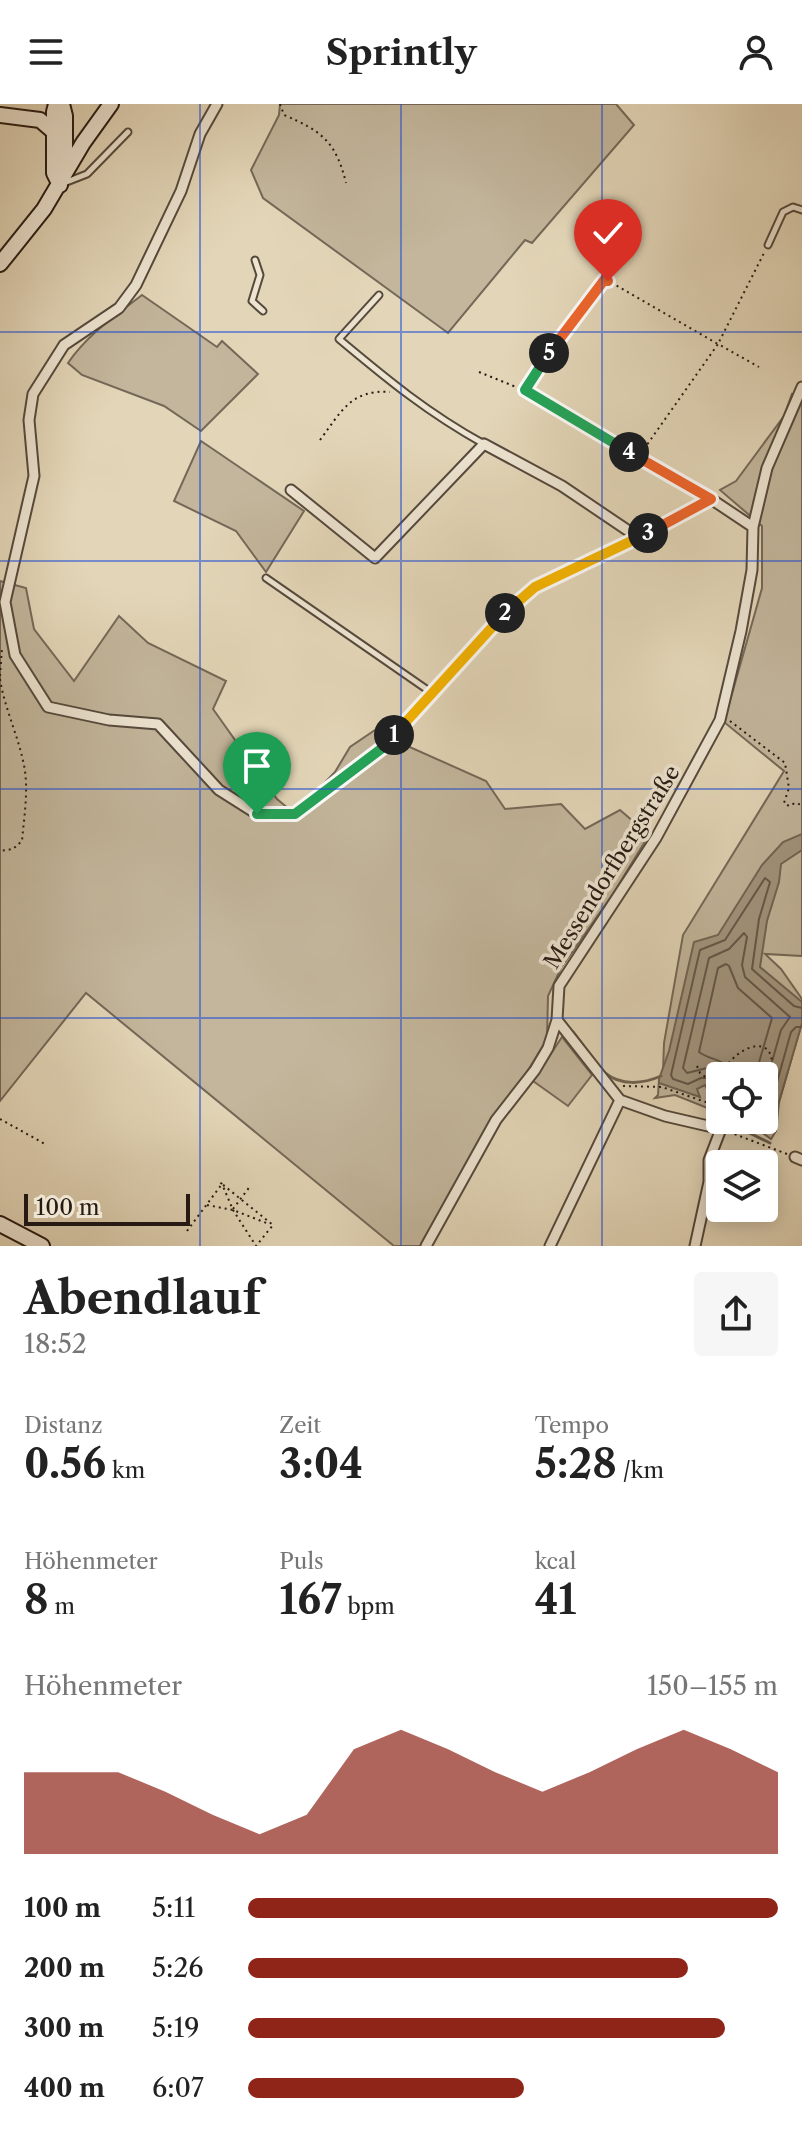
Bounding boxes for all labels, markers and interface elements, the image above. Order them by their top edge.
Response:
icon: menu [24,30,68,74]
text: Sprintly [325,30,477,74]
icon: person [734,30,778,74]
pin [574,199,642,281]
icon: check [586,211,630,255]
pin: 5 [529,333,569,373]
text: 5 [543,339,555,366]
pin: 4 [609,432,649,472]
text: 4 [622,438,636,465]
pin: 3 [628,513,668,553]
text: 3 [642,519,654,546]
pin: 2 [485,593,525,633]
text: 2 [499,599,512,626]
pin: 1 [374,715,414,755]
text: 1 [389,721,399,748]
pin [223,732,291,814]
icon: arrive [235,744,279,788]
street label: Messendorfbergstraße [538,760,686,974]
map controls [706,1062,778,1222]
button: locate [706,1062,778,1134]
button: layers [706,1150,778,1222]
scale bar [24,1190,190,1226]
text: 100 m [36,1194,99,1221]
text: Abendlauf [24,1271,261,1325]
button: share [694,1272,778,1356]
text: 18:52 [24,1328,87,1360]
text: Distanz [24,1412,102,1439]
text: Zeit [279,1412,321,1439]
text: Tempo [535,1412,609,1439]
text: 0.56 [24,1439,106,1488]
text: 3:04 [279,1439,363,1488]
text: 5:28 [535,1439,617,1488]
text: km [106,1457,145,1484]
text: /km [617,1457,664,1484]
text: Höhenmeter [24,1548,158,1575]
text: Puls [279,1548,324,1575]
text: kcal [535,1548,576,1575]
text: 8 [24,1575,49,1624]
text: 167 [279,1575,342,1624]
text: 41 [535,1575,576,1624]
text: m [49,1593,75,1620]
text: bpm [342,1593,395,1620]
text: Höhenmeter [24,1670,182,1702]
text: 150–155 m [647,1670,778,1702]
text: 100 m [24,1892,101,1924]
text: 5:11 [152,1892,195,1924]
text: 200 m [24,1952,105,1984]
text: 5:26 [152,1952,204,1984]
text: 300 m [24,2012,104,2044]
text: 5:19 [152,2012,200,2044]
text: 400 m [24,2072,105,2104]
text: 6:07 [152,2072,204,2104]

